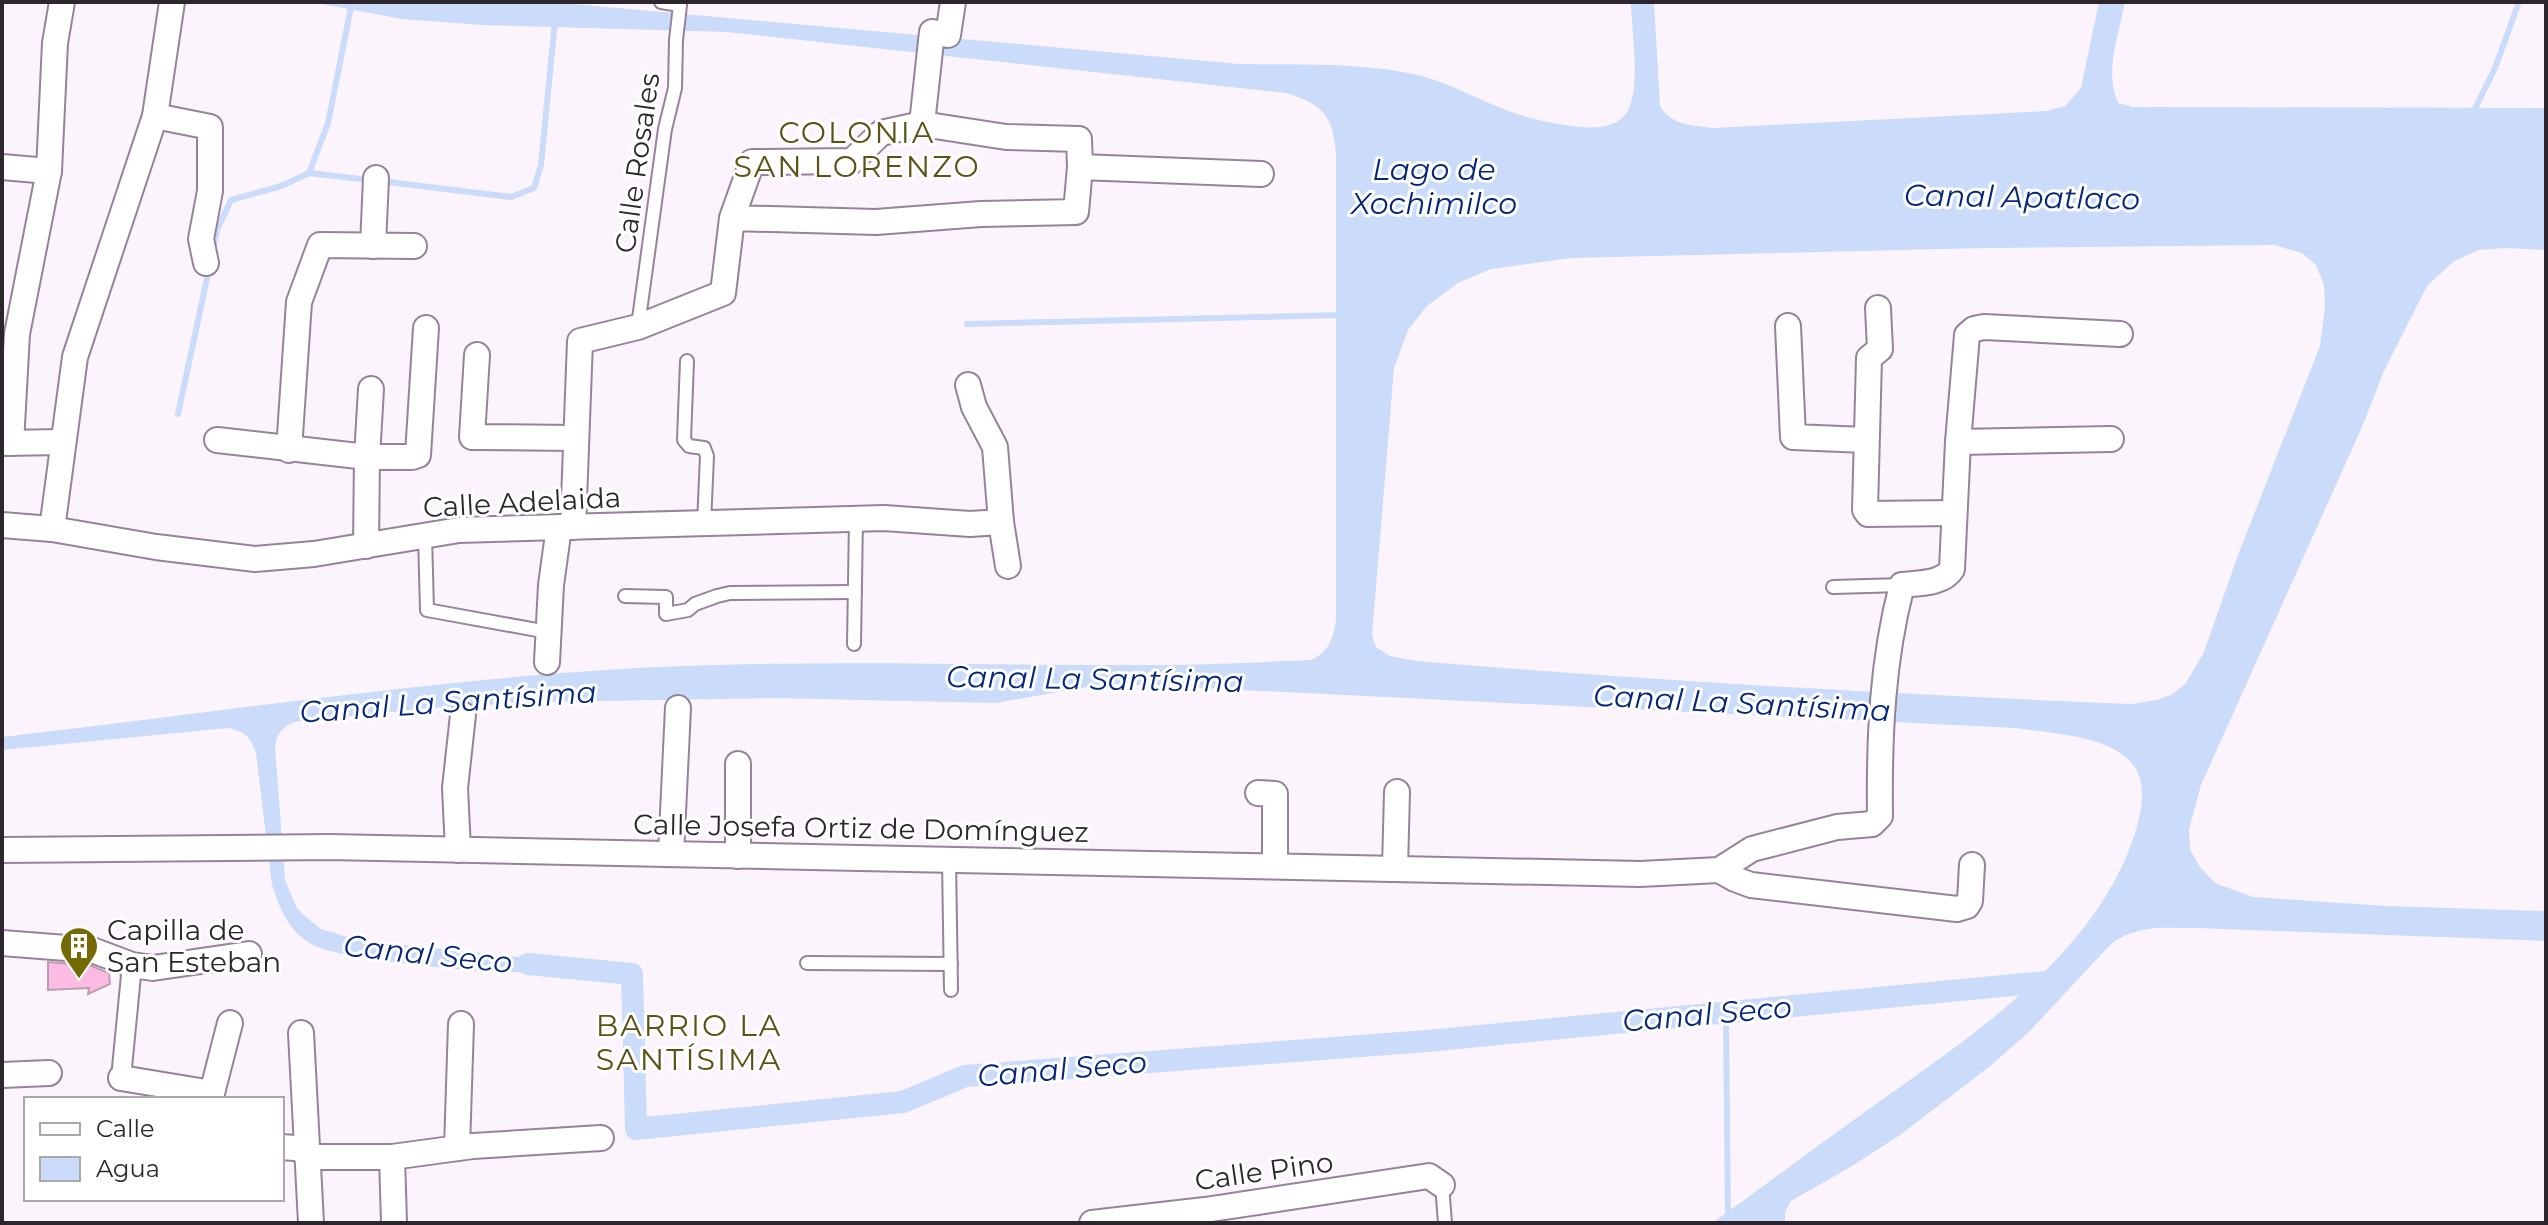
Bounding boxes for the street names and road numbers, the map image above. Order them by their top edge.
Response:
street label: Calle Rosales [608,71,666,255]
street label: Calle Adelaida [422,480,622,524]
street label: Calle Josefa Ortiz de Domínguez [633,807,1089,849]
street label: Calle Pino [1193,1144,1335,1198]

